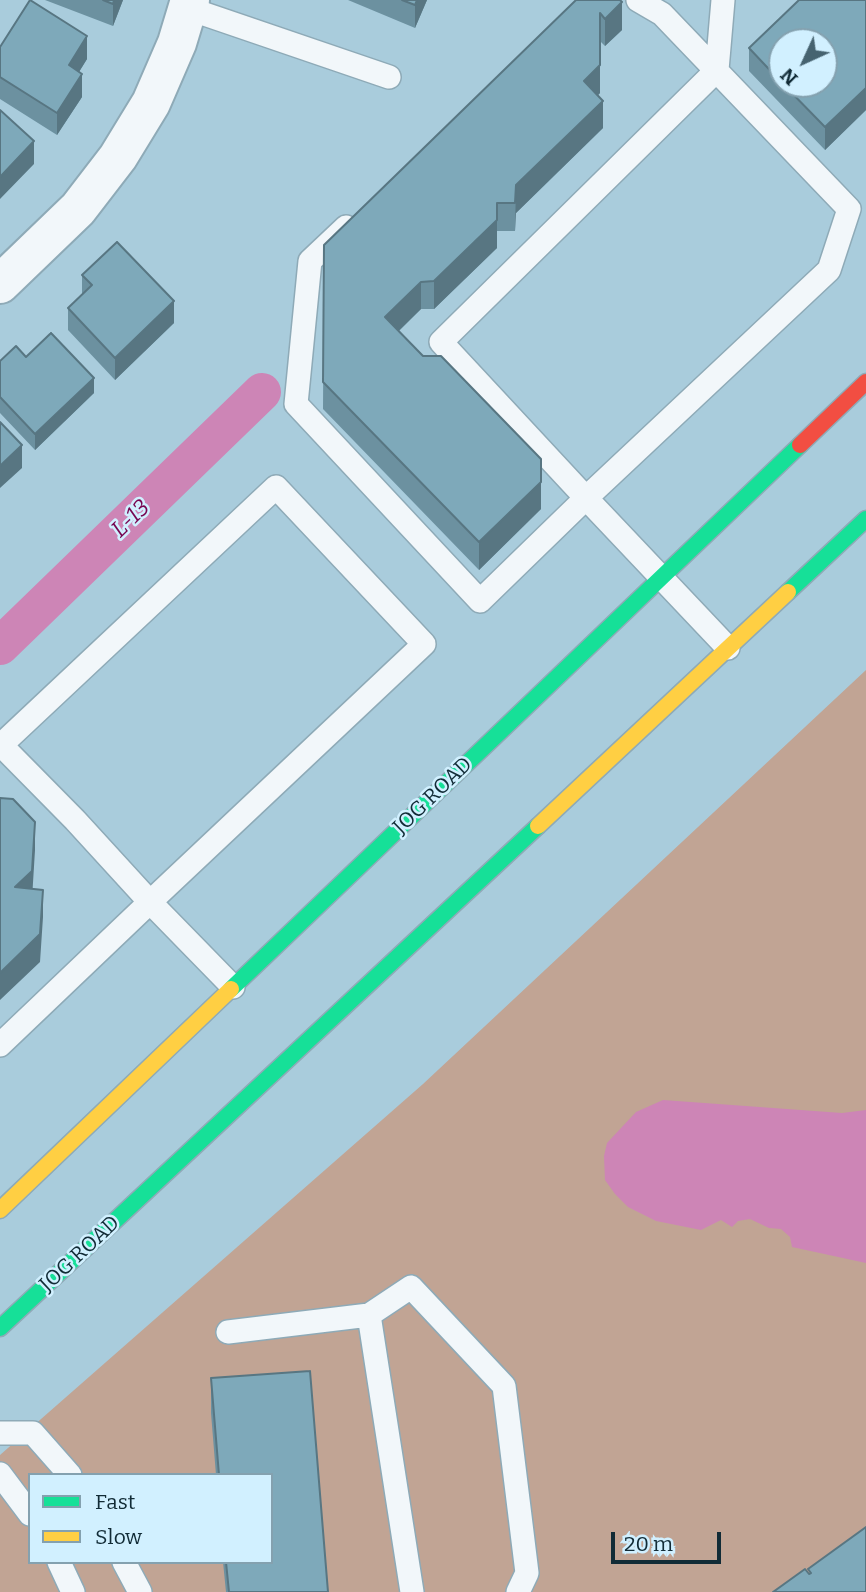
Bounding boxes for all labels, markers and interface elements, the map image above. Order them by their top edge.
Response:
north arrow [768,28,838,98]
text: N [776,63,803,90]
water label: L-13 [106,494,156,544]
street label: JOG ROAD [388,752,478,840]
street label: JOG ROAD [35,1211,125,1297]
legend [28,1473,273,1564]
text: Fast [95,1489,135,1515]
scale bar [614,1518,724,1562]
text: Slow [95,1524,142,1550]
text: 20 m [624,1531,673,1557]

